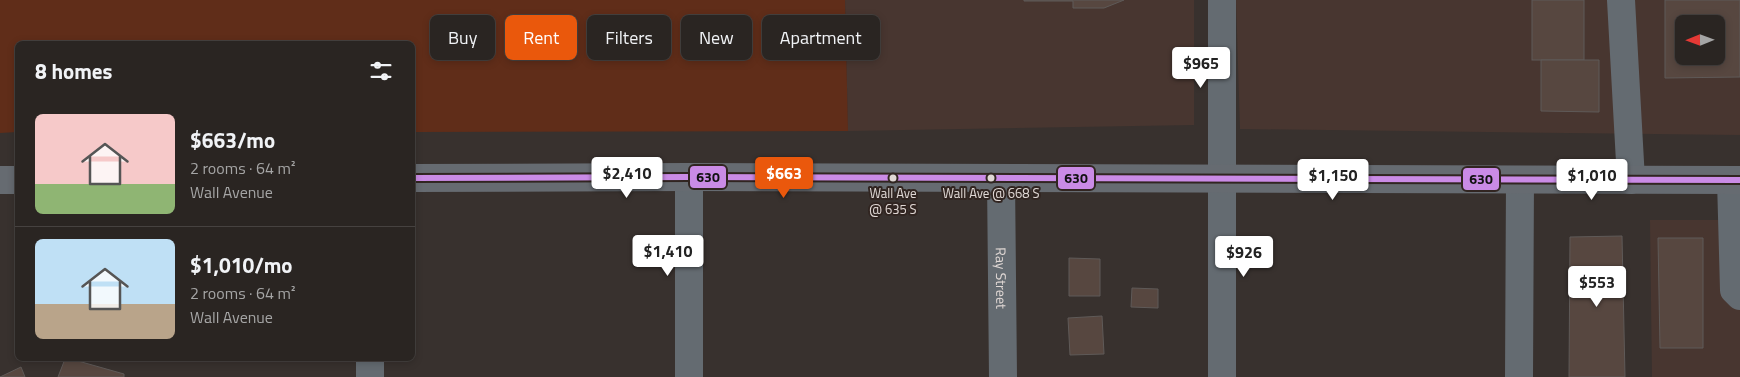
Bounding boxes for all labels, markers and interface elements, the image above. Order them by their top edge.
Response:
chip: Buy [430,15,495,60]
chip: Rent [505,15,577,60]
chip: Filters [587,15,671,60]
chip: New [681,15,752,60]
chip: Apartment [762,15,880,60]
north arrow [1675,15,1725,65]
map controls [1675,15,1725,65]
pin: $965 [1171,46,1231,89]
text: $965 [1183,51,1219,75]
text: 8 homes [35,55,112,87]
icon: filters [367,57,395,85]
text: $663/mo [190,124,275,156]
icon: home [75,134,135,194]
text: 2 rooms · 64 m² [190,156,295,180]
pin: $2,410 [586,156,668,199]
pin: $663 [754,156,814,199]
pin: $1,150 [1292,158,1374,201]
pin: $1,010 [1551,158,1633,201]
text: $2,410 [602,161,652,185]
text: $663 [766,161,802,185]
text: $1,150 [1308,163,1358,187]
text: $1,010 [1567,163,1617,187]
line badge: 630 [689,165,727,189]
text: 630 [696,166,720,187]
line badge: 630 [1057,166,1095,190]
text: 630 [1064,167,1088,188]
line badge: 630 [1462,167,1500,191]
text: 630 [1469,168,1493,189]
marker: Wall Ave @ 635 S [888,173,898,183]
marker: Wall Ave @ 668 S [986,173,996,183]
text: Wall Avenue [190,180,273,204]
place label: Wall Ave @ 635 S [869,183,917,219]
place label: Wall Ave @ 668 S [942,183,1040,203]
pin: $1,410 [627,234,709,277]
pin: $926 [1214,236,1274,278]
text: $1,410 [643,239,693,263]
text: $926 [1226,240,1262,264]
street label: Ray Street [991,247,1013,309]
text: $1,010/mo [190,249,292,281]
icon: home [75,259,135,319]
pin: $553 [1567,266,1627,308]
text: $553 [1579,270,1615,294]
text: 2 rooms · 64 m² [190,281,295,305]
text: Wall Avenue [190,305,273,329]

